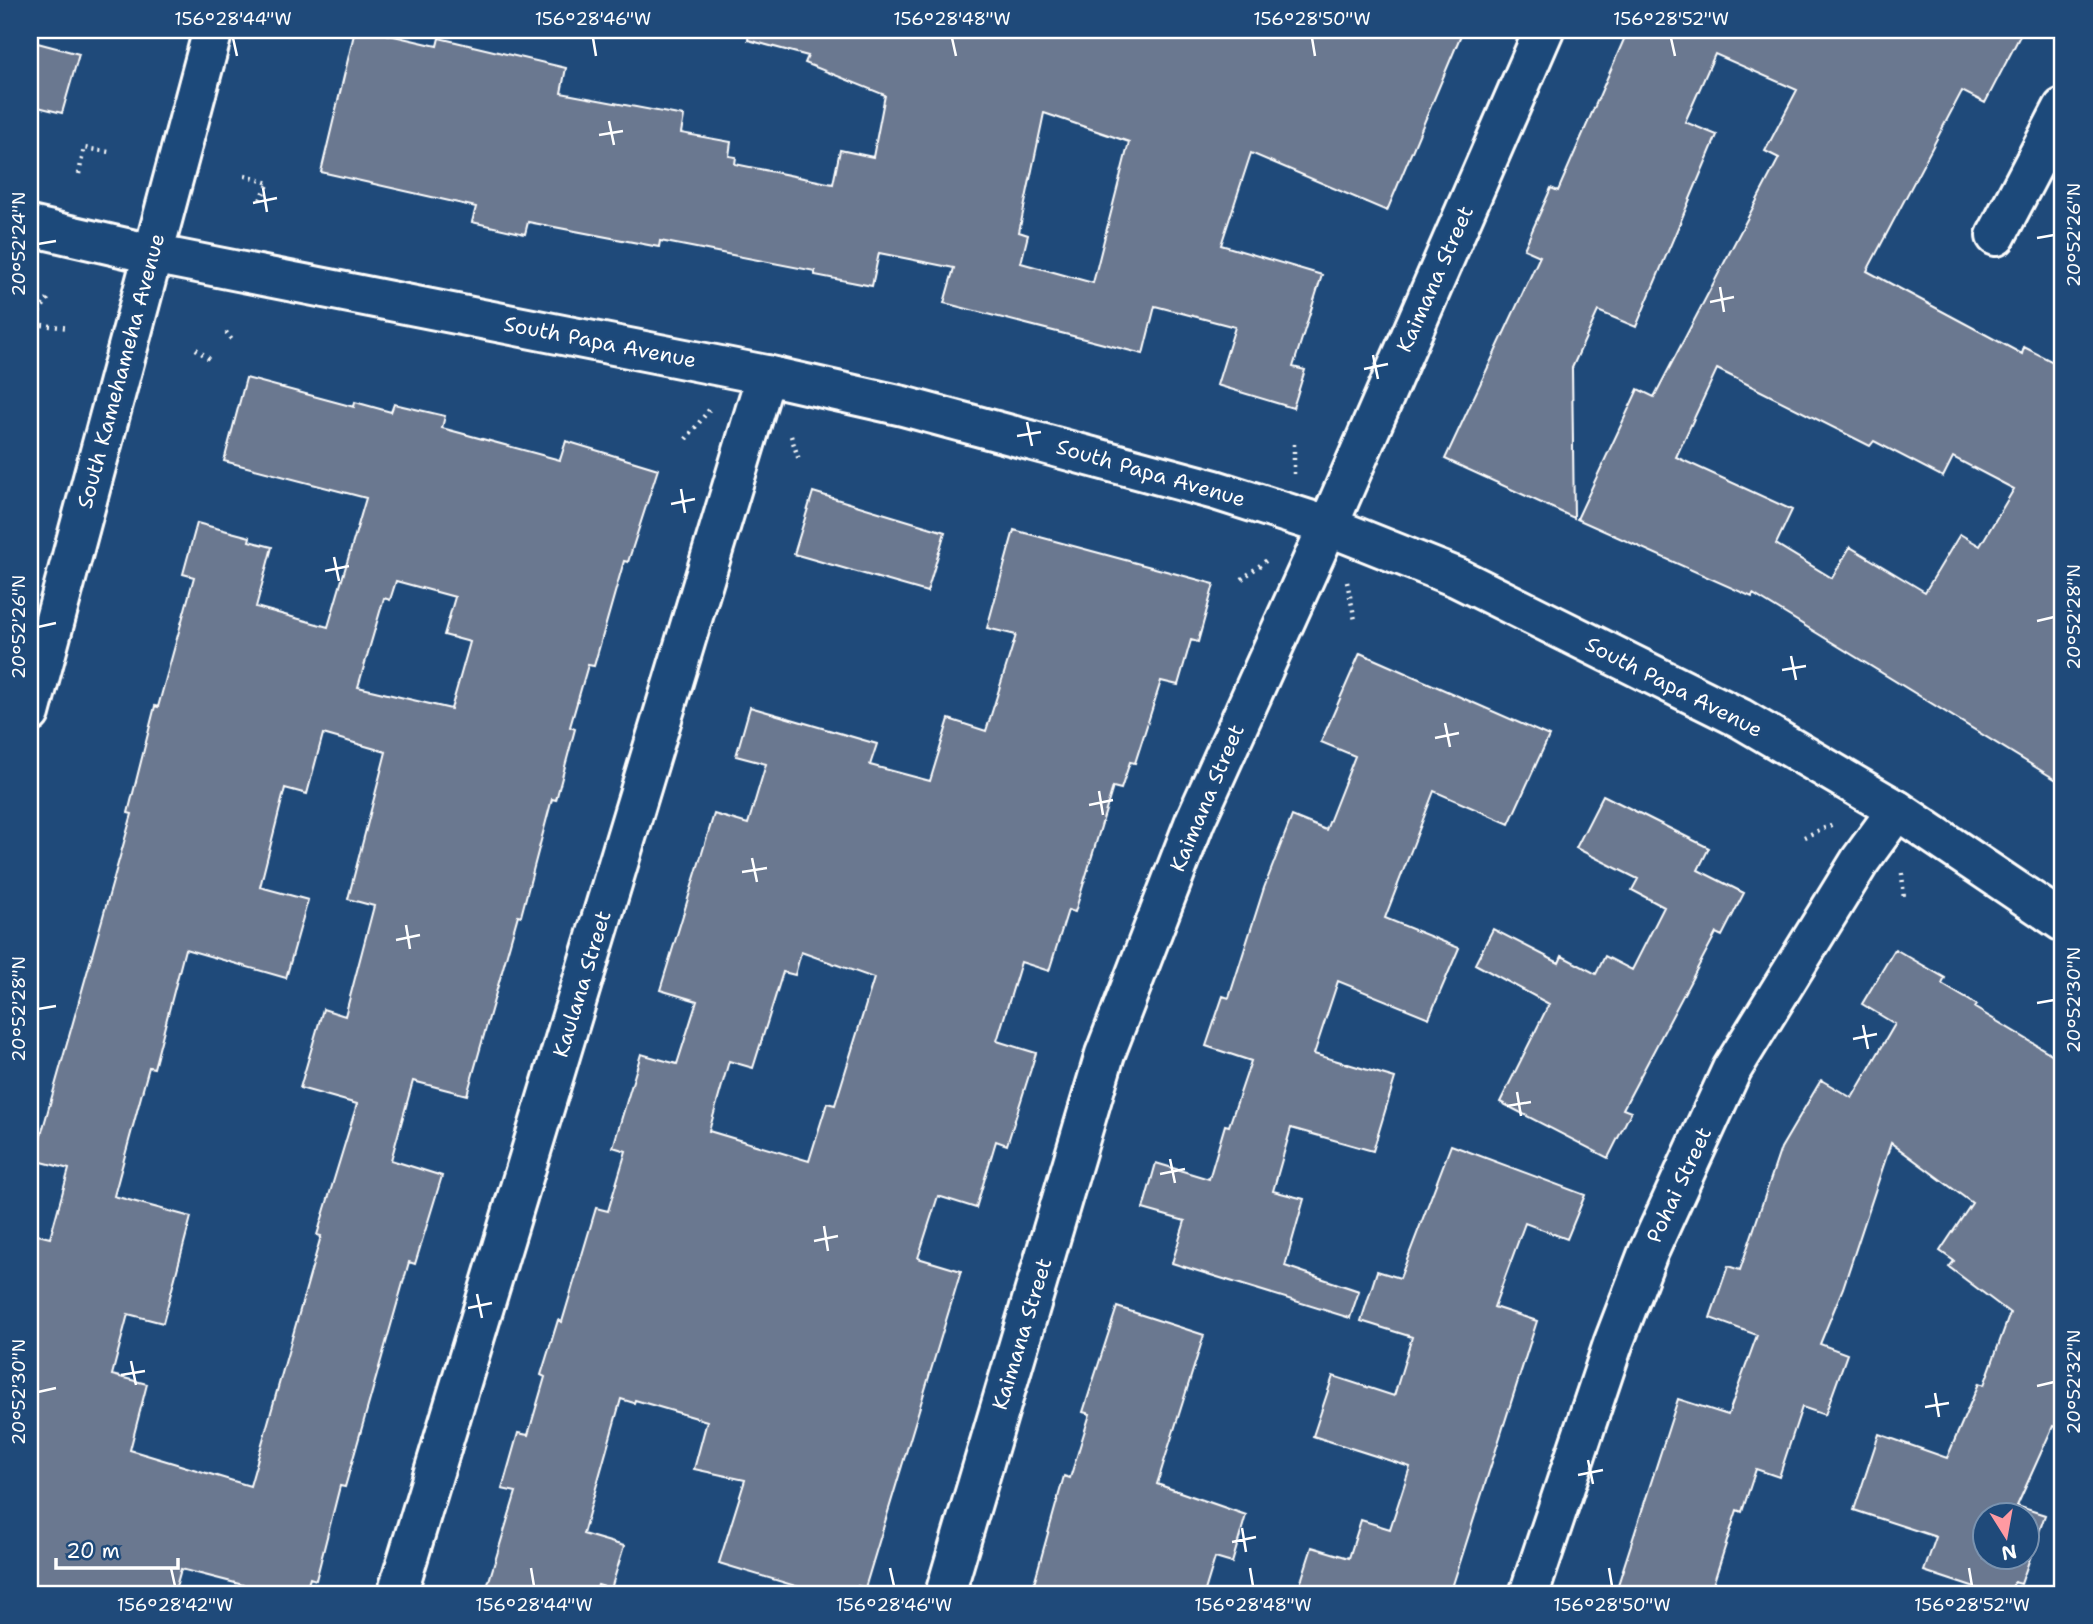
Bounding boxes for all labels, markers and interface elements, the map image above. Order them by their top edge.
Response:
text: 156°28'44"W [174,7,292,31]
text: 156°28'46"W [535,7,651,31]
text: 156°28'48"W [893,7,1011,31]
text: 156°28'50"W [1253,7,1371,31]
text: 156°28'52"W [1613,7,1729,31]
text: 20°52'26"N [2062,183,2086,287]
text: 20°52'24"N [7,191,31,297]
street label: Kaimana Street [1390,201,1480,357]
street label: South Kamehameha Avenue [71,230,171,512]
street label: South Papa Avenue [501,310,699,374]
street label: South Papa Avenue [1053,433,1249,513]
text: 20°52'28"N [2062,564,2086,670]
text: 20°52'26"N [7,575,31,679]
street label: South Papa Avenue [1581,630,1767,744]
street label: Kaimana Street [1163,720,1251,876]
street label: Kaulana Street [546,907,618,1061]
text: 20°52'30"N [2062,947,2086,1053]
text: 20°52'28"N [7,956,31,1062]
street label: Pohai Street [1640,1123,1718,1247]
street label: Kaimana Street [986,1255,1058,1413]
text: 20°52'32"N [2062,1329,2086,1435]
text: 20°52'30"N [7,1339,31,1445]
north arrow [1970,1502,2040,1572]
scale bar [56,1526,178,1570]
text: 20 m [66,1537,120,1565]
text: N [1999,1538,2019,1566]
text: 156°28'42"W [117,1593,233,1617]
text: 156°28'44"W [475,1593,593,1617]
text: 156°28'46"W [836,1593,952,1617]
text: 156°28'48"W [1194,1593,1312,1617]
text: 156°28'50"W [1553,1593,1671,1617]
text: 156°28'52"W [1914,1593,2030,1617]

